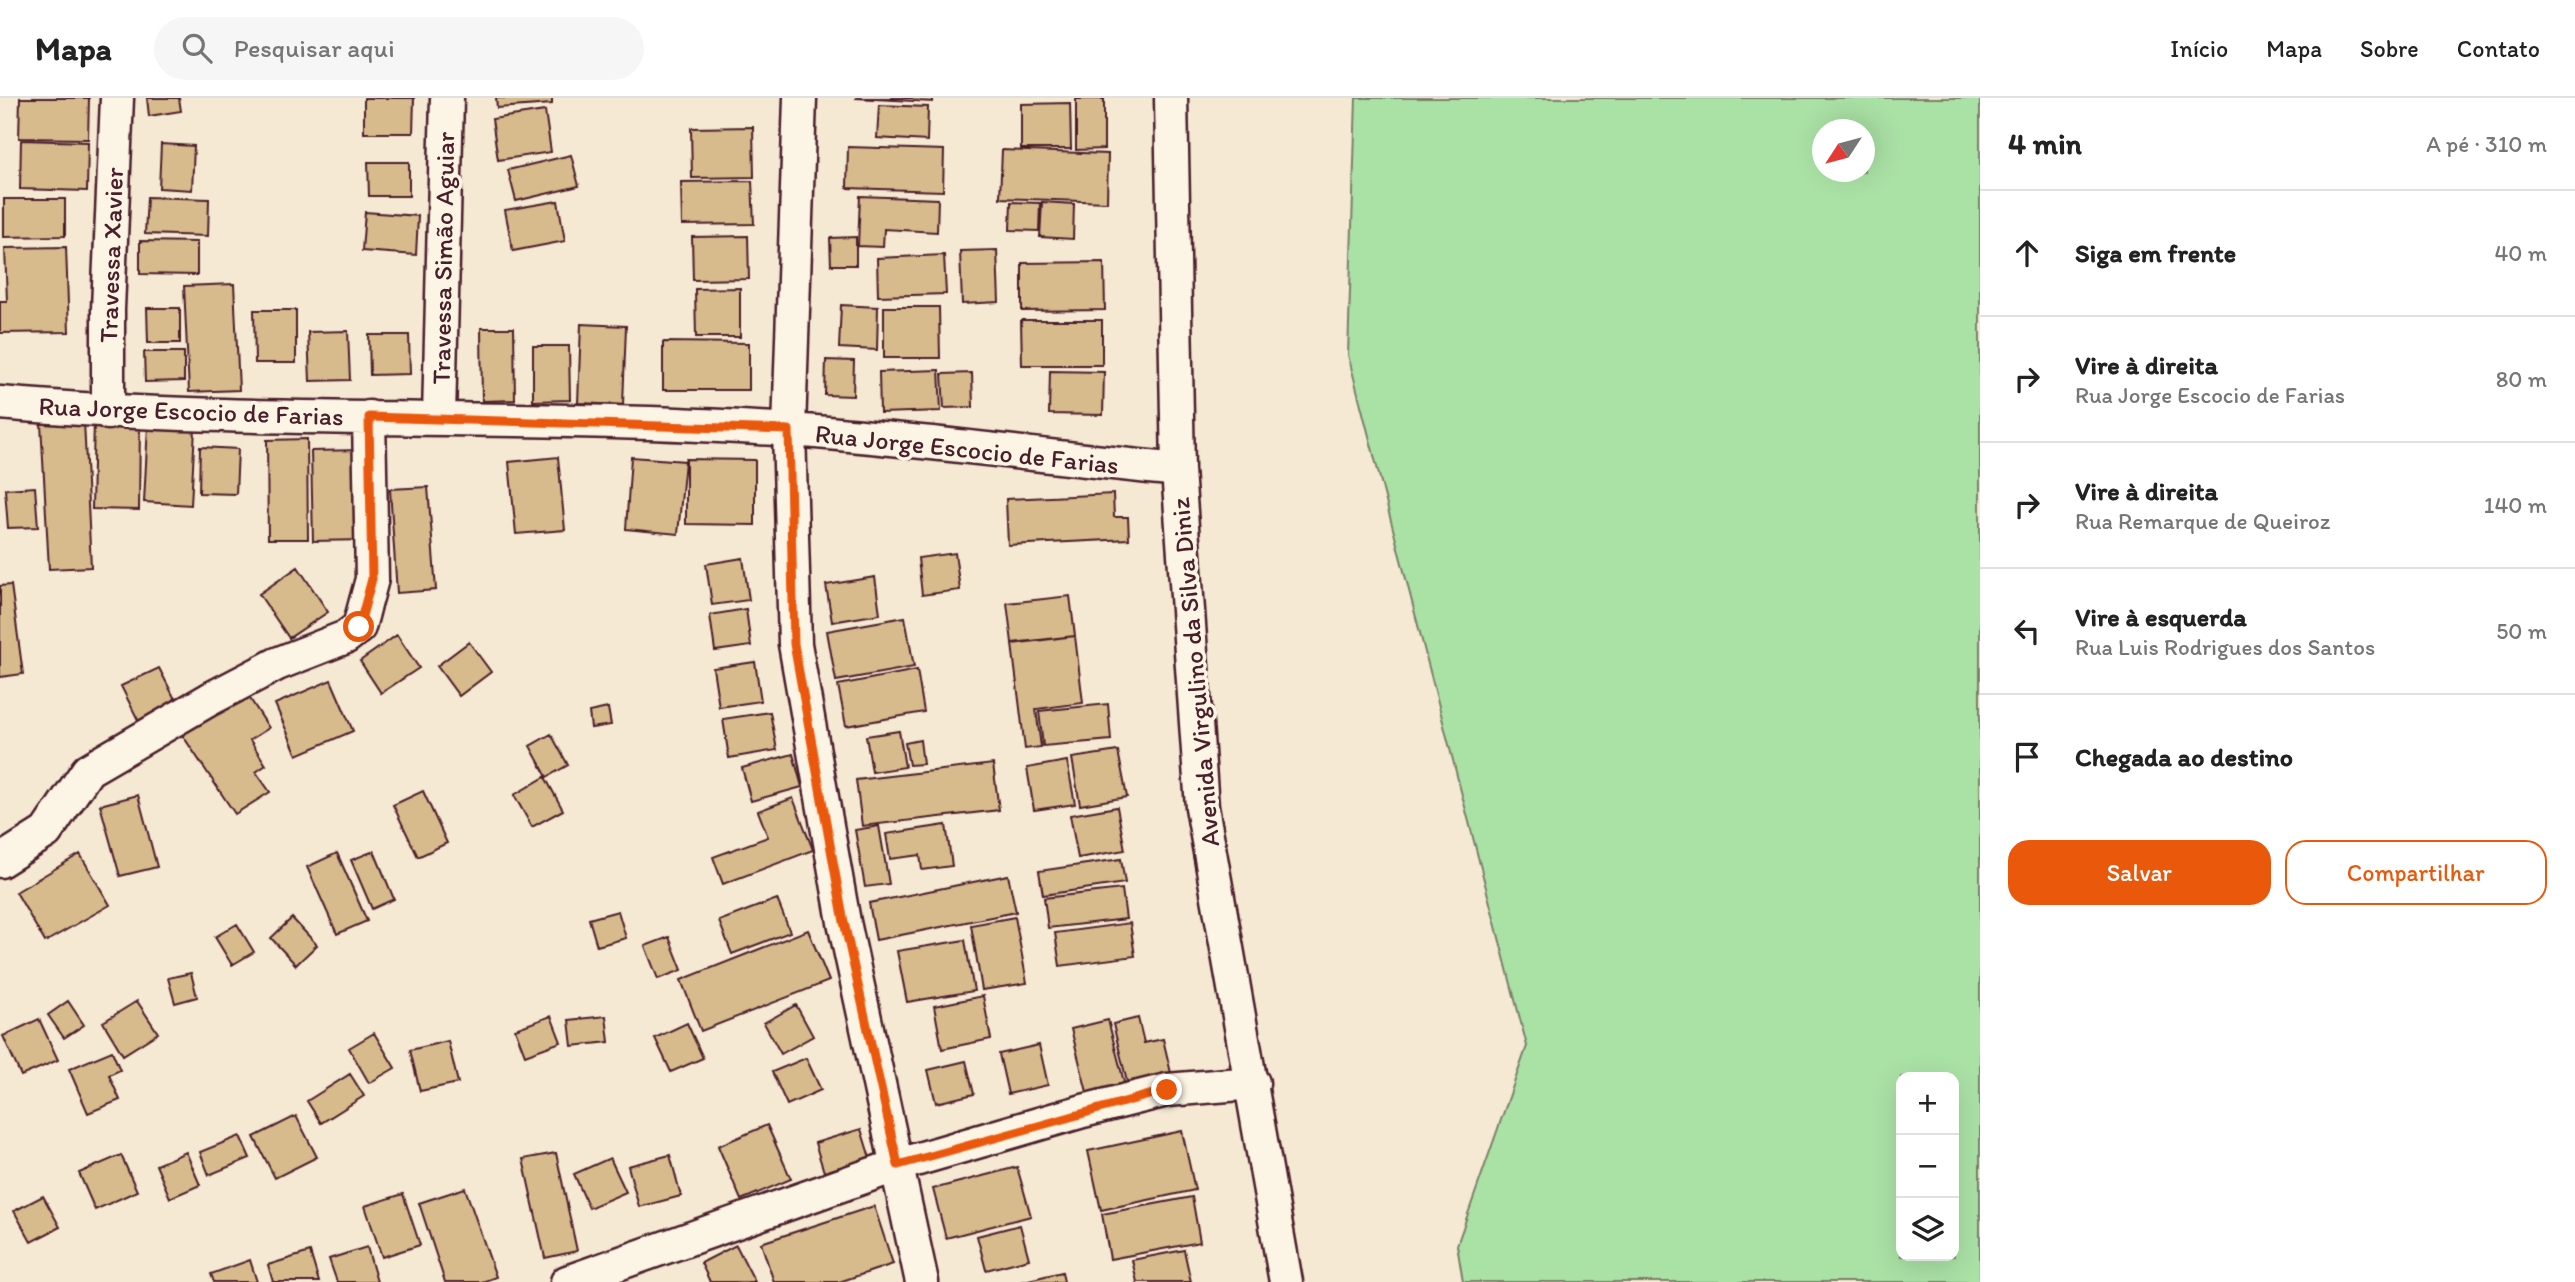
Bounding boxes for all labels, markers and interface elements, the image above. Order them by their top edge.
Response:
search box [154,17,644,80]
text: Mapa [35,29,112,68]
icon: search [178,29,216,67]
text: Pesquisar aqui [234,32,395,64]
text: Início [2170,34,2228,63]
text: Mapa [2266,34,2322,63]
text: Sobre [2360,34,2419,63]
text: Contato [2457,34,2540,63]
north arrow [1812,119,1875,182]
text: 4 min [2008,125,2082,162]
text: A pé · 310 m [2426,130,2547,158]
street label: Travessa Simão Aguiar [425,131,461,385]
street label: Travessa Xavier [92,166,130,343]
icon: ahead [2008,234,2046,272]
text: Siga em frente [2075,237,2236,269]
text: 40 m [2494,239,2547,267]
text: Vire à direita [2075,349,2218,381]
icon: right [2008,360,2046,398]
text: 80 m [2496,365,2547,393]
text: Rua Jorge Escocio de Farias [2075,381,2345,409]
street label: Rua Jorge Escocio de Farias [38,390,344,432]
street label: Rua Jorge Escocio de Farias [814,417,1120,481]
text: Vire à direita [2075,475,2218,507]
icon: right [2008,486,2046,524]
text: 140 m [2484,491,2547,519]
street label: Avenida Virgulino da Silva Diniz [1164,496,1226,848]
text: Rua Remarque de Queiroz [2075,507,2330,535]
text: Vire à esquerda [2075,601,2247,633]
route start [343,611,374,642]
icon: left [2008,612,2046,650]
text: 50 m [2496,617,2547,645]
text: Rua Luis Rodrigues dos Santos [2075,633,2375,661]
icon: arrive [2008,738,2046,776]
text: Chegada ao destino [2075,741,2293,773]
button: Salvar [2008,840,2271,905]
button: Compartilhar [2285,840,2547,905]
map controls [1896,1072,1959,1261]
button: + [1896,1072,1959,1135]
route end [1151,1074,1182,1105]
button: − [1896,1135,1959,1198]
button: layers [1896,1198,1959,1261]

